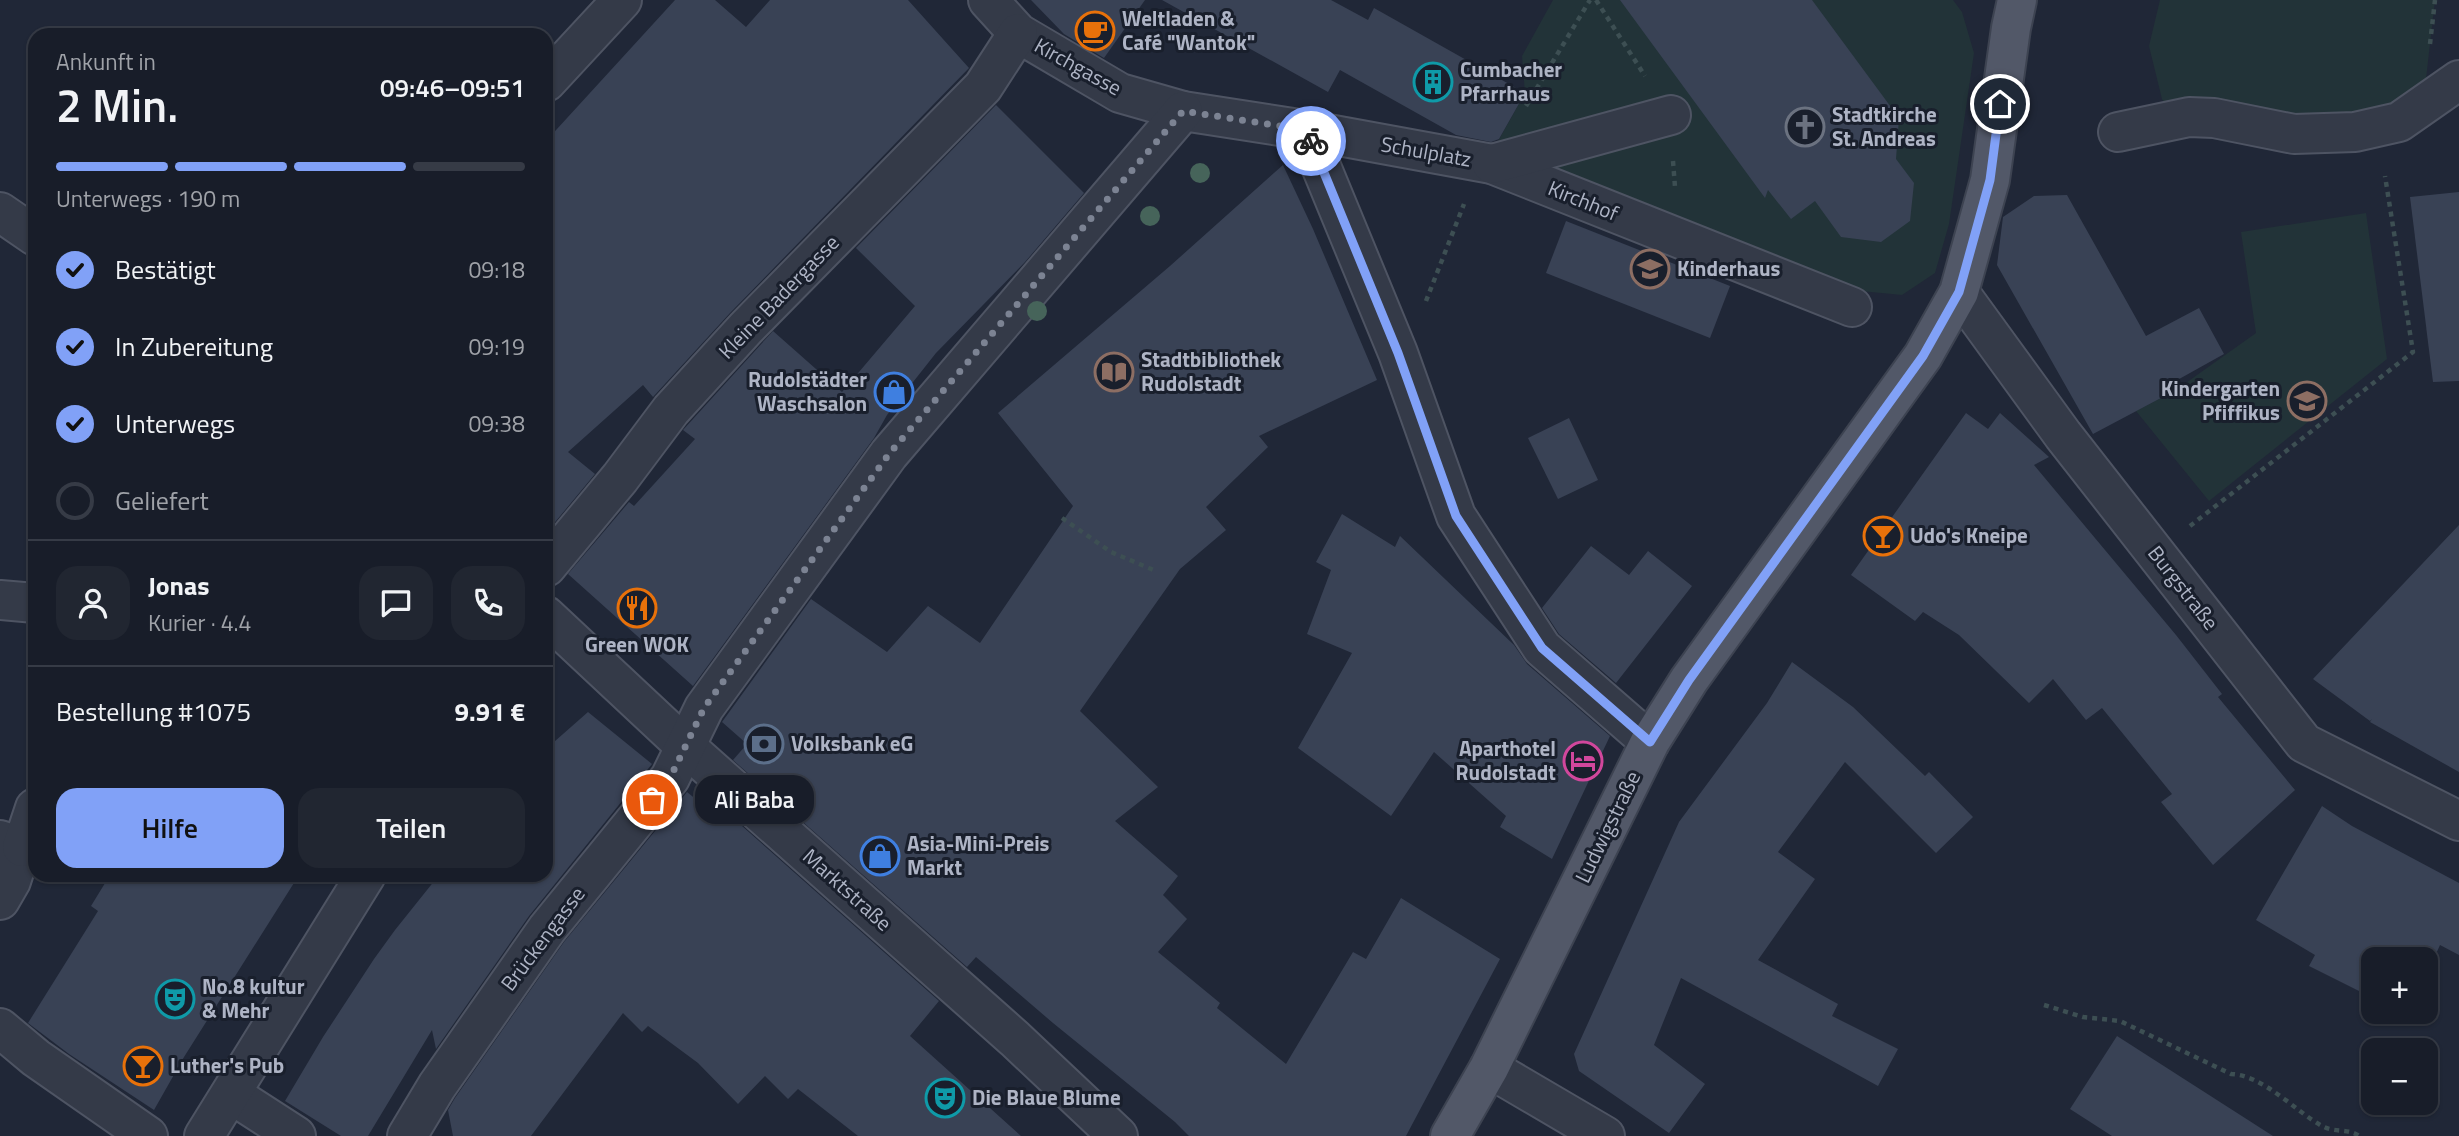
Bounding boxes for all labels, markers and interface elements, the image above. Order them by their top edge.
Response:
place label: Weltladen & Café "Wantok" [1122,2,1255,58]
cafe icon: Weltladen & Café "Wantok" [1074,10,1116,52]
street label: Kirchgasse [1029,29,1128,103]
text: Ankunft in [56,44,156,79]
place label: Cumbacher Pfarrhaus [1460,53,1562,109]
building icon: Cumbacher Pfarrhaus [1412,61,1454,103]
text: 09:46–09:51 [380,68,525,107]
text: 2 Min. [56,70,178,140]
pin [1970,74,2030,134]
icon: home [1981,85,2019,123]
place label: Stadtkirche St. Andreas [1832,98,1937,154]
courier [1276,106,1346,176]
church icon: Stadtkirche St. Andreas [1784,106,1826,148]
icon: bike [1292,122,1330,160]
street label: Schulplatz [1378,127,1474,175]
street label: Kirchhof [1543,171,1623,229]
text: Unterwegs · 190 m [56,181,240,216]
street label: Kleine Badergasse [710,227,846,366]
school or university icon: Kinderhaus [1629,248,1671,290]
text: Bestätigt [115,250,216,289]
icon: check [56,251,94,289]
text: 09:18 [468,252,525,287]
place label: Kinderhaus [1677,252,1780,284]
text: In Zubereitung [115,327,273,366]
icon: check [56,328,94,366]
text: 09:19 [468,329,525,364]
place label: Stadtbibliothek Rudolstadt [1141,343,1281,399]
library icon: Stadtbibliothek Rudolstadt [1093,351,1135,393]
place label: Rudolstädter Waschsalon [748,363,867,419]
shop icon: Rudolstädter Waschsalon [873,371,915,413]
place label: Kindergarten Pfiffikus [2161,372,2280,428]
school or university icon: Kindergarten Pfiffikus [2286,380,2328,422]
text: Unterwegs [115,404,235,443]
icon: check [56,405,94,443]
text: 09:38 [468,406,525,441]
text: Geliefert [115,481,209,520]
bar icon: Udo's Kneipe [1862,515,1904,557]
place label: Udo's Kneipe [1910,519,2028,551]
street label: Burgstraße [2141,538,2227,636]
button: person [56,566,130,640]
text: Jonas [148,566,210,605]
button: chat [359,566,433,640]
button: phone [451,566,525,640]
restaurant icon: Green WOK [616,587,658,629]
text: Kurier · 4.4 [148,605,251,640]
place label: Green WOK [585,628,690,660]
text: Bestellung #1075 [56,692,251,731]
text: 9.91 € [454,692,525,731]
bank icon: Volksbank eG [743,723,785,765]
place label: Volksbank eG [791,727,913,759]
place label: Aparthotel Rudolstadt [1456,732,1556,788]
hotel icon: Aparthotel Rudolstadt [1562,740,1604,782]
street label: Ludwigstraße [1566,765,1648,888]
pin [622,770,682,830]
callout: Ali Baba [694,776,813,824]
icon: bag [633,781,671,819]
text: Ali Baba [715,782,794,817]
button: Hilfe [56,788,284,868]
button: Teilen [298,788,525,868]
place label: Asia-Mini-Preis Markt [907,827,1050,883]
shop icon: Asia-Mini-Preis Markt [859,835,901,877]
street label: Marktstraße [796,840,899,938]
street label: Brückengasse [492,879,592,997]
map controls [2361,947,2438,1115]
button: + [2361,947,2438,1024]
place label: No.8 kultur & Mehr [202,970,305,1026]
theatre icon: No.8 kultur & Mehr [154,978,196,1020]
button: − [2361,1038,2438,1115]
bar icon: Luther's Pub [122,1045,164,1087]
place label: Luther's Pub [170,1049,284,1081]
theatre icon: Die Blaue Blume [924,1077,966,1119]
place label: Die Blaue Blume [972,1081,1121,1113]

